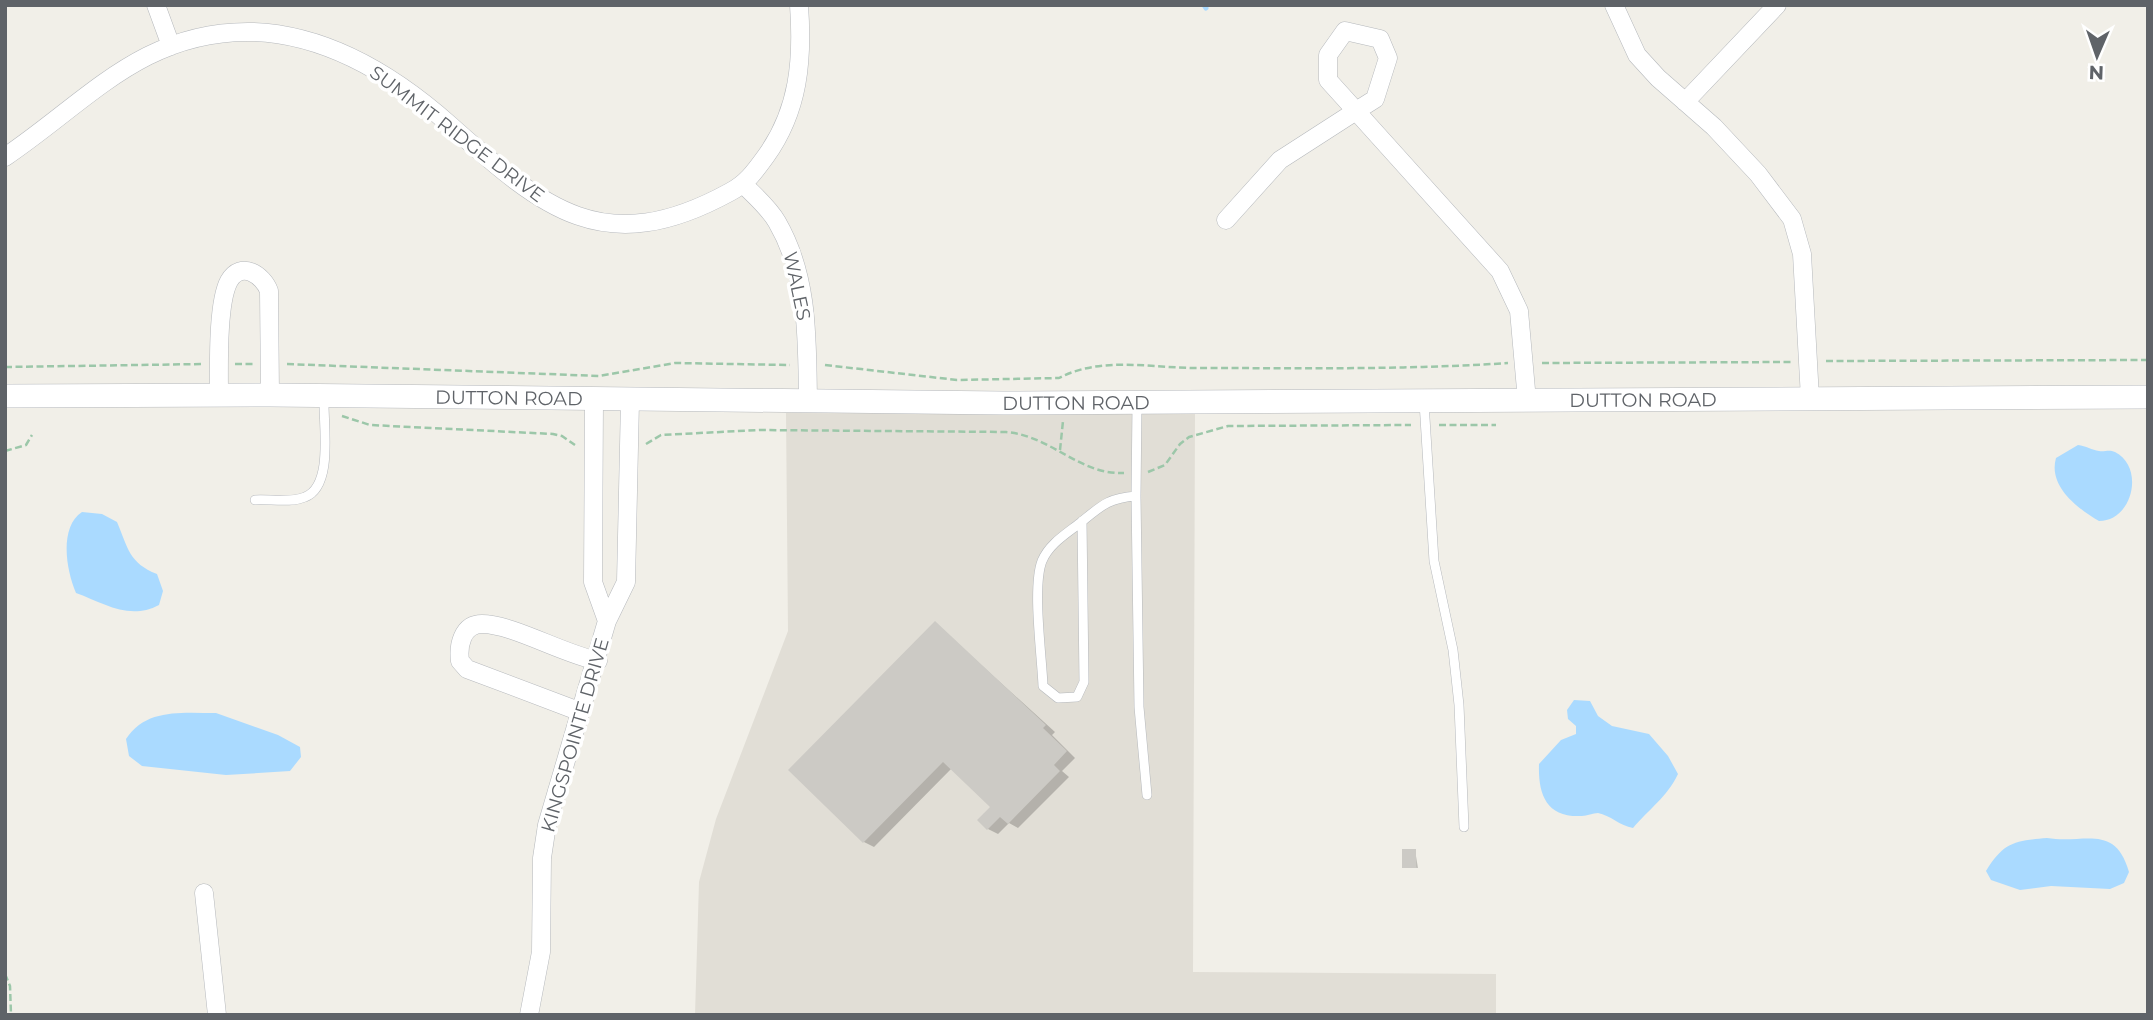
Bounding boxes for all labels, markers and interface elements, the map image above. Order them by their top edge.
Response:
north arrow [2062,21,2132,91]
street label: SUMMIT RIDGE DRIVE [365,61,549,207]
text: N [2088,61,2105,84]
street label: WALES [779,250,815,322]
street label: DUTTON ROAD [435,385,583,410]
street label: DUTTON ROAD [1569,388,1717,412]
street label: DUTTON ROAD [1002,391,1150,415]
street label: KINGSPOINTE DRIVE [536,635,614,835]

